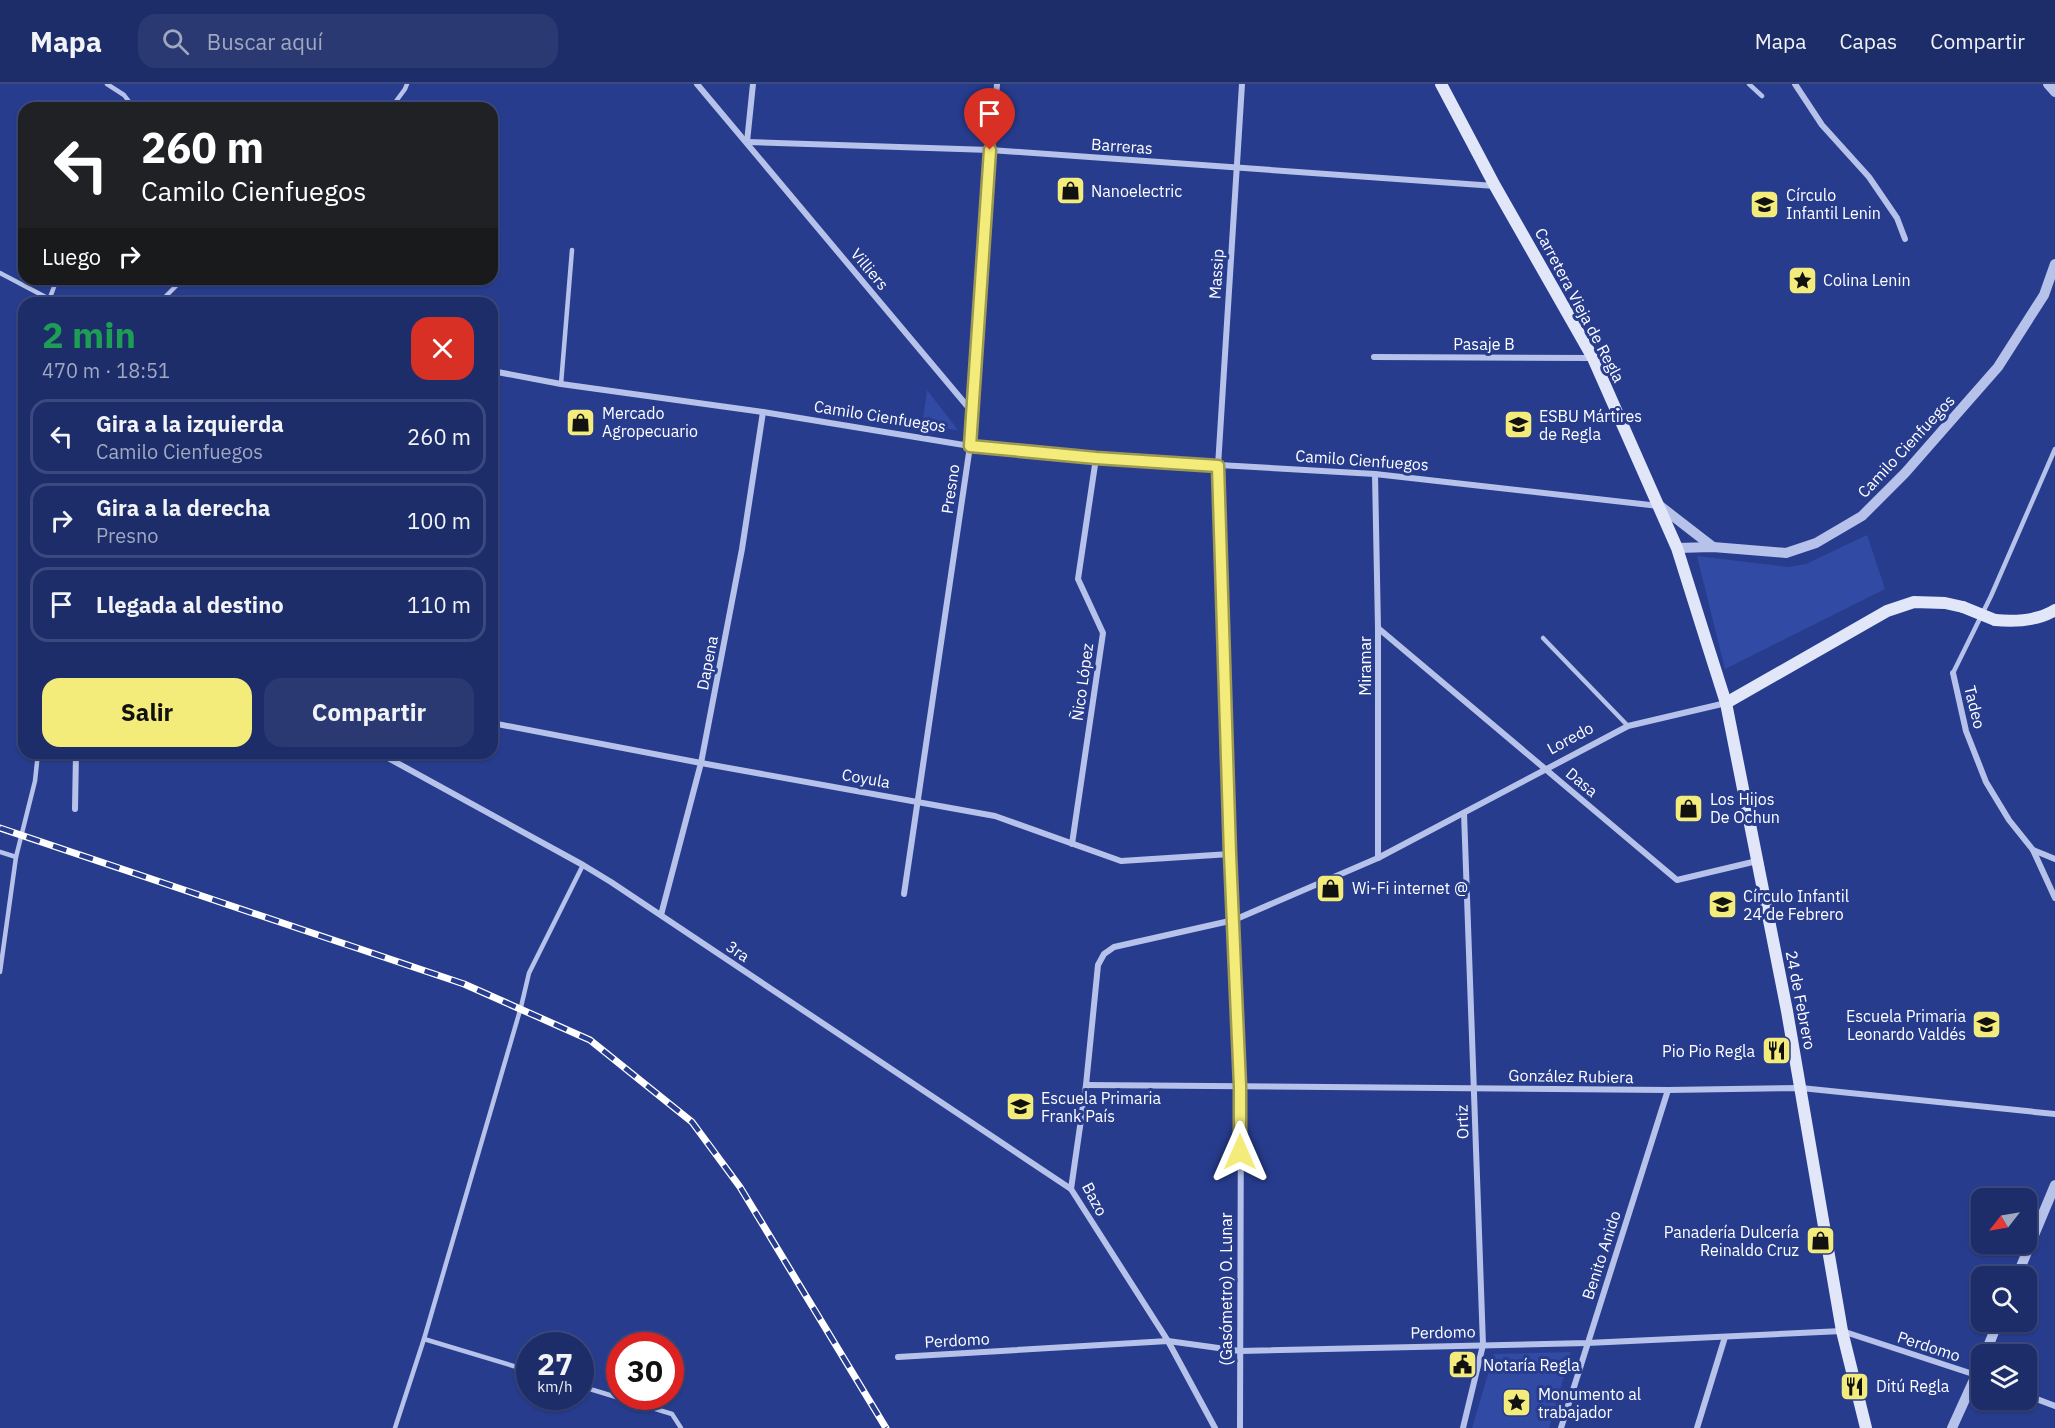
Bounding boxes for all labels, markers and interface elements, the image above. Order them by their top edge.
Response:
search box [138,14,558,68]
text: Mapa [30,23,102,60]
icon: search [159,25,192,58]
text: Buscar aquí [207,27,323,56]
text: Mapa [1755,27,1806,55]
text: Capas [1839,27,1897,55]
text: Compartir [1930,27,2025,55]
pin [964,88,1015,150]
icon: arrive [973,97,1006,130]
text: 260 m [141,120,264,175]
icon: left [42,126,120,204]
street label: Barreras [1091,134,1153,158]
text: Camilo Cienfuegos [141,173,366,208]
shop icon: Nanoelectric [1054,175,1086,207]
place label: Nanoelectric [1091,181,1182,201]
place label: Círculo Infantil Lenin [1786,185,1881,223]
school or university icon: Círculo Infantil Lenin [1749,188,1781,220]
street label: Carretera Vieja de Regla [1531,224,1629,386]
icon: right [113,240,146,273]
text: Luego [42,242,101,271]
street label: Villiers [847,244,893,294]
street label: Massip [1204,248,1228,300]
place icon: Colina Lenin [1786,264,1818,296]
place label: Colina Lenin [1823,270,1910,290]
text: 2 min [42,311,136,358]
button: close [411,317,474,380]
street label: Pasaje B [1453,334,1515,354]
text: 470 m · 18:51 [42,357,170,384]
street label: Camilo Cienfuegos [1853,390,1959,502]
street label: Camilo Cienfuegos [812,396,948,436]
place label: Mercado Agropecuario [602,403,698,441]
shop icon: Mercado Agropecuario [565,406,597,438]
place label: ESBU Mártires de Regla [1539,406,1642,444]
text: Gira a la izquierda [96,409,284,438]
school or university icon: ESBU Mártires de Regla [1502,409,1534,441]
icon: left [45,420,78,453]
text: 260 m [407,422,471,451]
text: Camilo Cienfuegos [96,438,263,465]
street label: Camilo Cienfuegos [1295,445,1429,475]
street label: Presno [937,463,963,515]
text: Gira a la derecha [96,493,270,522]
icon: right [45,504,78,537]
text: 100 m [407,506,471,535]
text: Presno [96,522,158,549]
icon: arrive [45,588,78,621]
text: Llegada al destino [96,590,284,619]
text: 110 m [407,590,471,619]
street label: Dapena [692,634,722,692]
street label: Miramar [1355,636,1375,696]
street label: Ñico López [1067,642,1097,722]
button: Salir [42,678,252,747]
button: Compartir [264,678,474,747]
street label: Tadeo [1960,683,1990,731]
street label: Loredo [1543,718,1597,758]
street label: Dasa [1562,763,1602,801]
street label: Coyula [840,764,892,792]
place label: Los Hijos De Ochun [1710,789,1780,827]
shop icon: Los Hijos De Ochun [1673,792,1705,824]
shop icon: Wi-Fi internet @ [1315,872,1347,904]
place label: Wi-Fi internet @ [1352,878,1468,898]
place label: Círculo Infantil 24 de Febrero [1743,886,1849,924]
school or university icon: Círculo Infantil 24 de Febrero [1706,889,1738,921]
street label: 3ra [722,936,754,966]
street label: 24 de Febrero [1782,949,1820,1051]
place label: Escuela Primaria Leonardo Valdés [1846,1006,1966,1044]
school or university icon: Escuela Primaria Leonardo Valdés [1971,1009,2003,1041]
restaurant icon: Pio Pio Regla [1760,1035,1792,1067]
place label: Pio Pio Regla [1662,1041,1755,1061]
street label: González Rubiera [1508,1065,1634,1087]
place label: Escuela Primaria Frank País [1041,1088,1162,1126]
school or university icon: Escuela Primaria Frank País [1004,1091,1036,1123]
street label: Ortiz [1451,1105,1473,1139]
position arrow [1208,1120,1272,1184]
street label: Bazo [1078,1179,1112,1219]
north arrow [1971,1188,2037,1254]
map controls [1971,1188,2037,1410]
street label: Benito Anido [1577,1208,1625,1302]
street label: (Gasómetro) O. Lunar [1216,1212,1236,1366]
place label: Panadería Dulcería Reinaldo Cruz [1664,1222,1799,1260]
shop icon: Panadería Dulcería Reinaldo Cruz [1804,1225,1836,1257]
button: search [1971,1266,2037,1332]
street label: Perdomo [1410,1321,1476,1343]
street label: Perdomo [1895,1326,1963,1366]
street label: Perdomo [924,1328,990,1352]
speed limit sign: 30 [606,1332,684,1410]
text: 27 [537,1344,573,1383]
button: layers [1971,1344,2037,1410]
public building icon: Notaría Regla [1446,1349,1478,1381]
place label: Notaría Regla [1483,1355,1580,1375]
restaurant icon: Ditú Regla [1839,1370,1871,1402]
place label: Ditú Regla [1876,1376,1950,1396]
text: km/h [537,1377,573,1396]
place label: Monumento al trabajador [1538,1384,1641,1422]
place icon: Monumento al trabajador [1501,1387,1533,1419]

